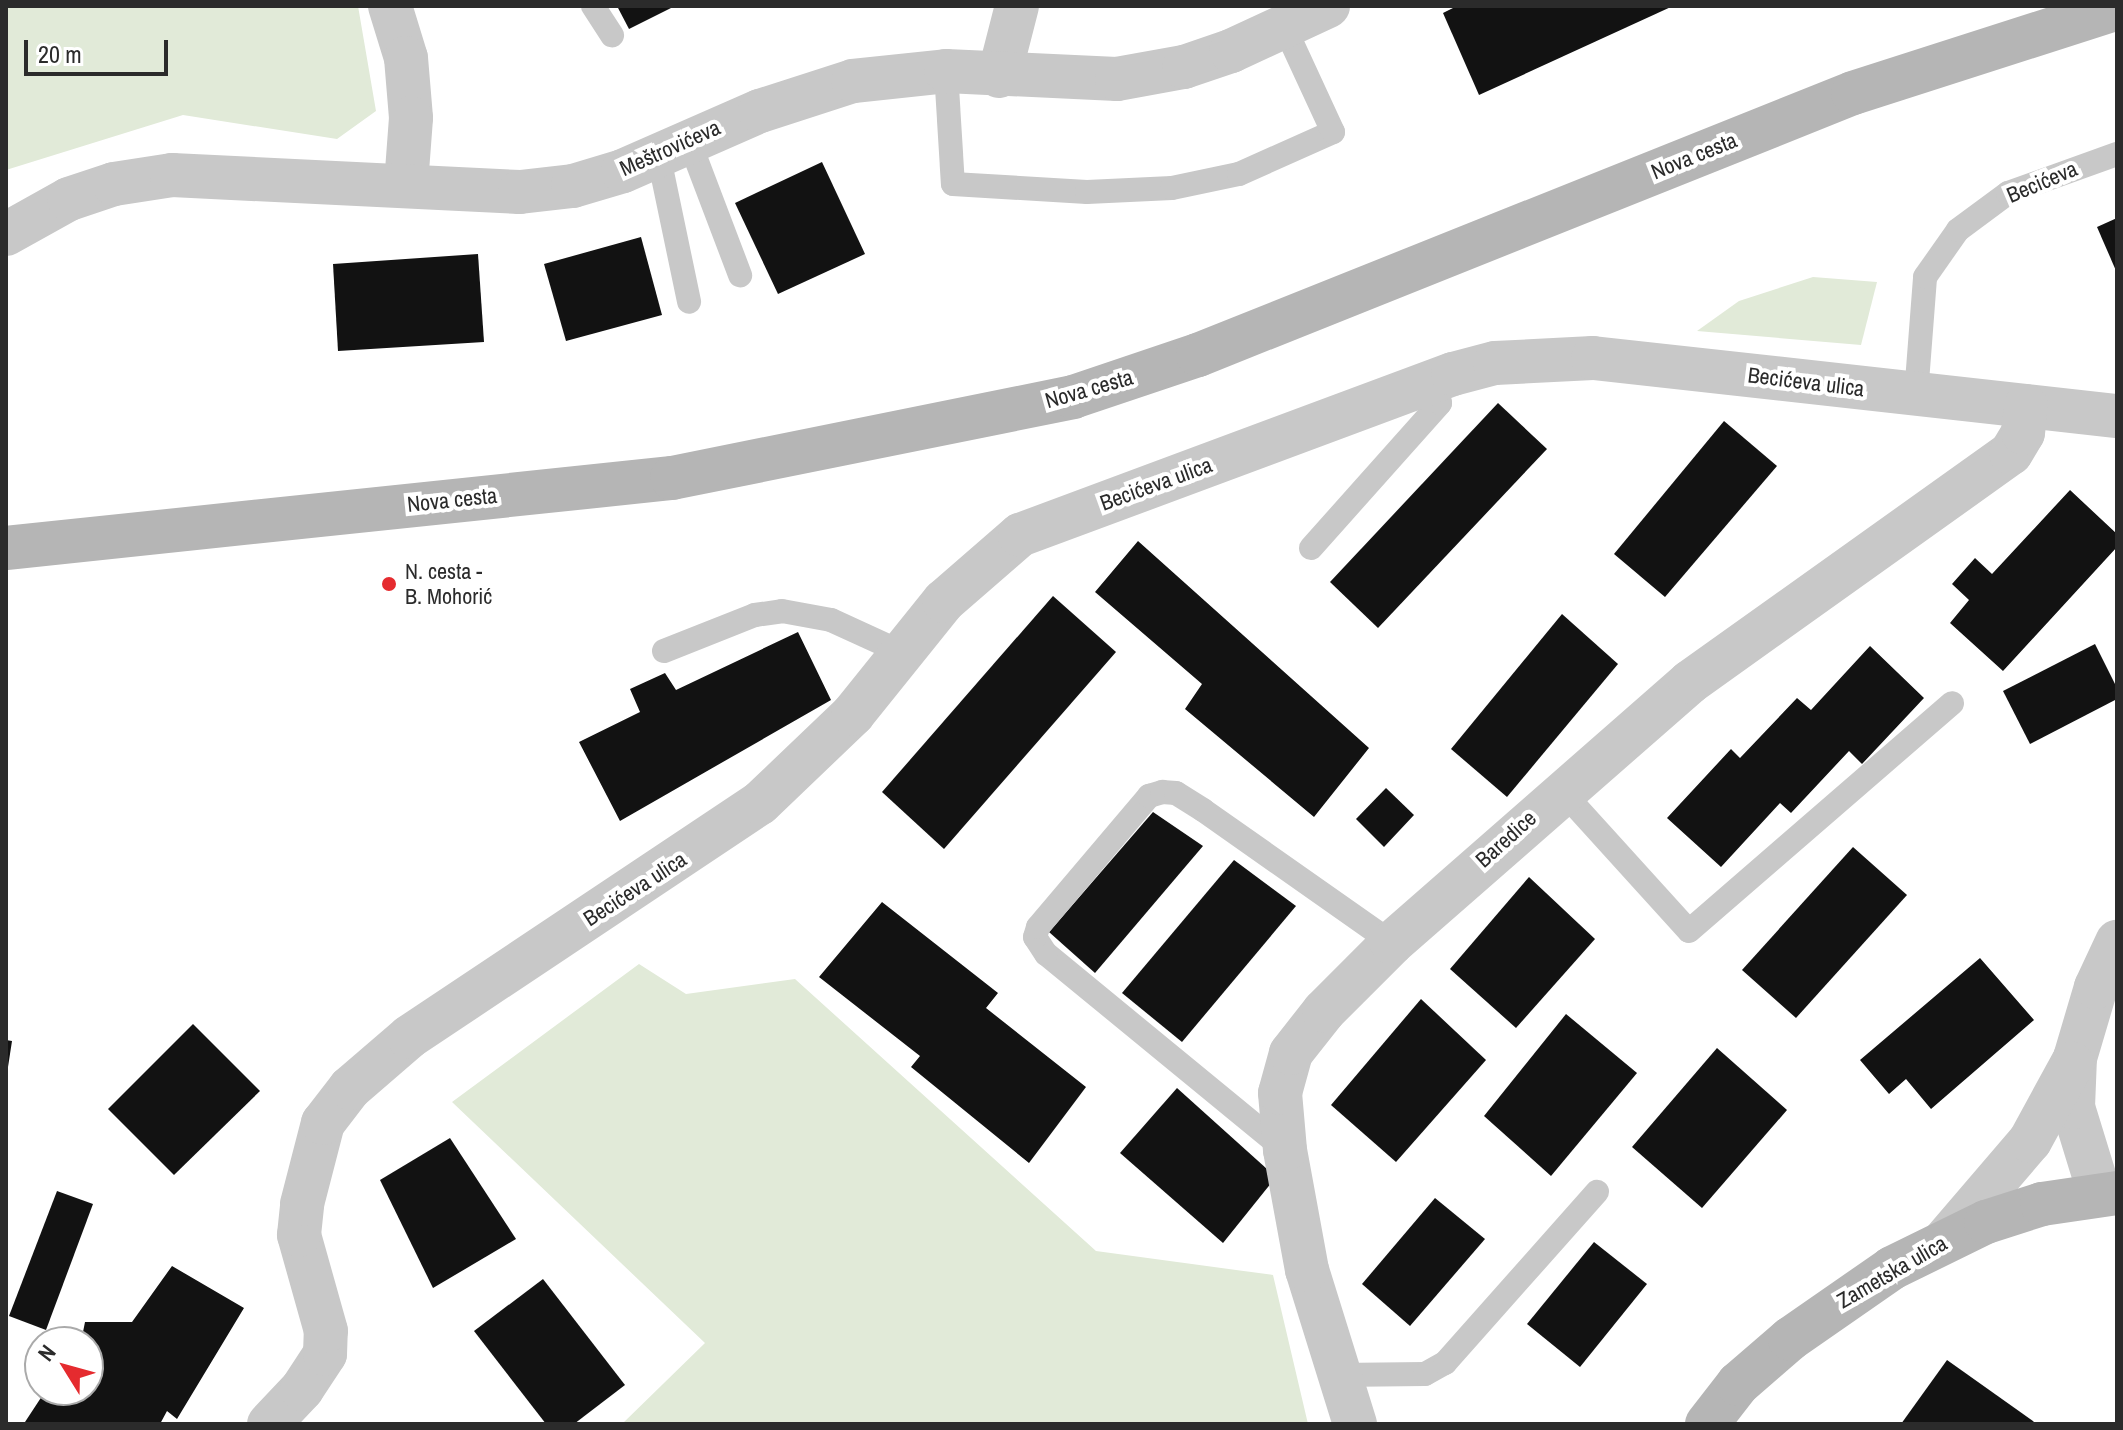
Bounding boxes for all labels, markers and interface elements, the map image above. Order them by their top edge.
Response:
scale bar [28,24,172,74]
text: 20 m [38,38,82,70]
street label: Meštrovićeva [616,114,724,182]
street label: Nova cesta [1647,127,1741,185]
street label: Becićeva [2003,155,2081,209]
street label: Becićeva ulica [1746,362,1866,402]
street label: Nova cesta [1042,364,1136,414]
street label: Becićeva ulica [1096,452,1216,516]
street label: Nova cesta [406,482,498,518]
place label: N. cesta - B. Mohorić [405,558,492,610]
marker: N. cesta - B. Mohorić [380,575,398,593]
street label: Baredice [1470,805,1542,873]
street label: Becićeva ulica [579,846,691,932]
street label: Zametska ulica [1832,1230,1952,1314]
north arrow [24,1326,104,1406]
text: N [31,1339,62,1367]

